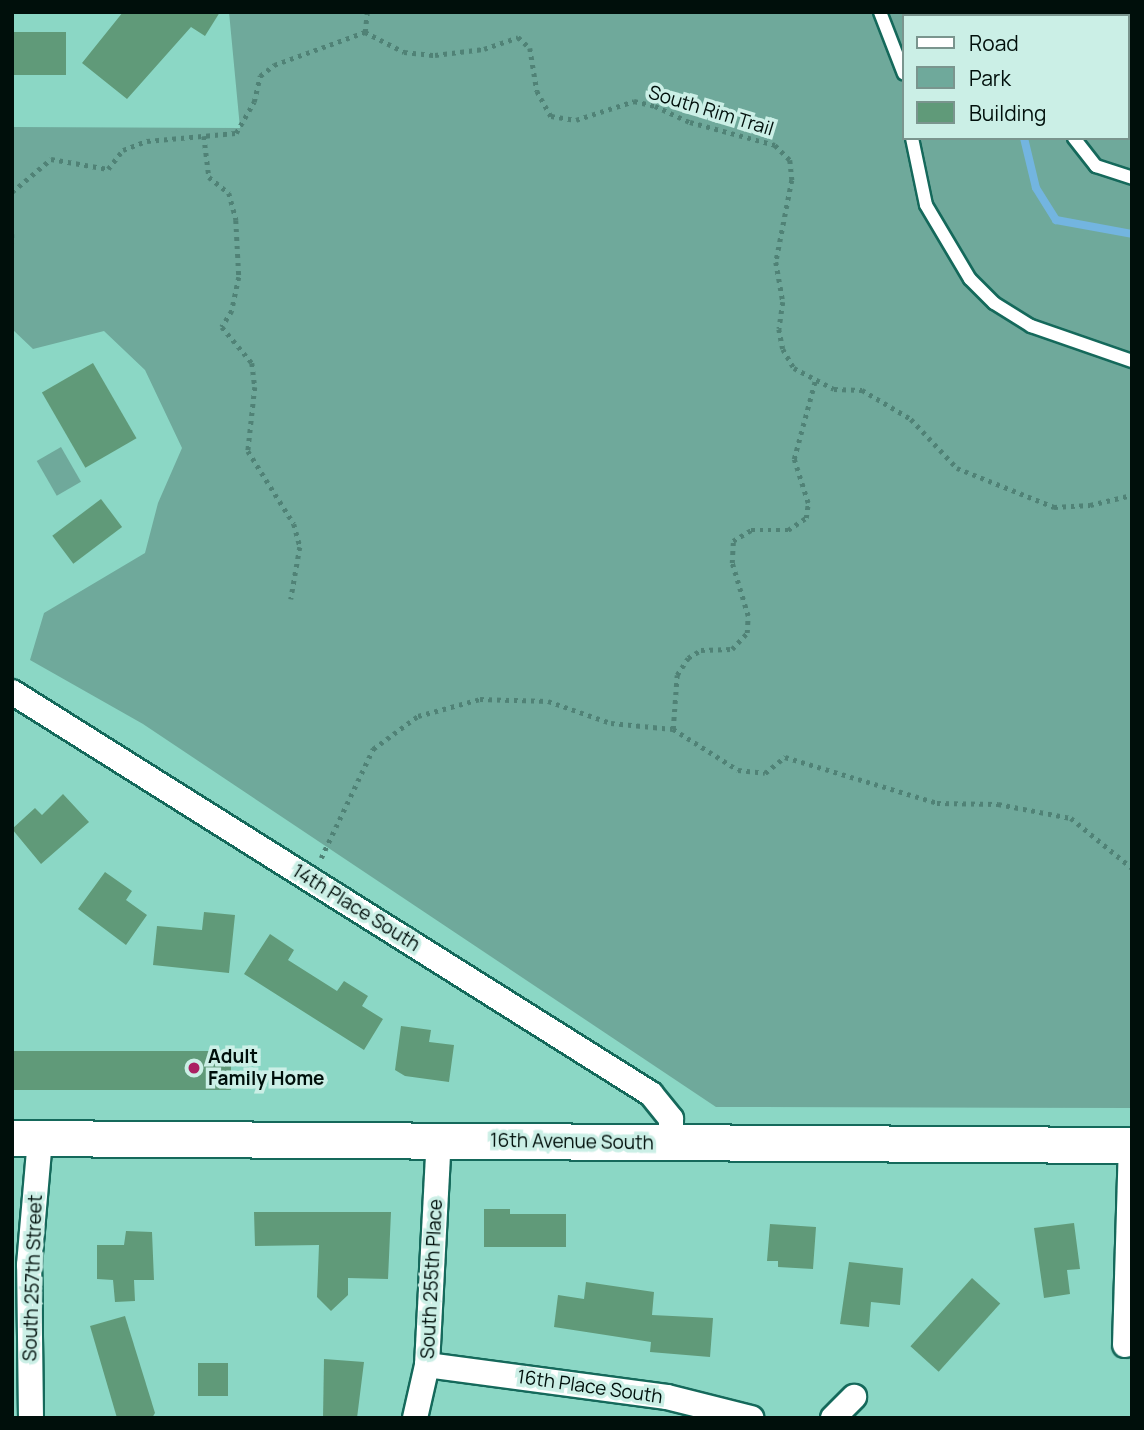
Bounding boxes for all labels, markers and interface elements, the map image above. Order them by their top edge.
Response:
legend [902,14,1130,140]
text: Road [969,29,1019,57]
text: Park [969,64,1011,92]
street label: South Rim Trail [646,81,776,141]
text: Building [969,99,1046,127]
street label: 14th Place South [288,860,424,956]
place label: Adult Family Home [208,1046,324,1090]
marker: Adult Family Home [186,1060,202,1076]
street label: 16th Avenue South [490,1129,654,1155]
street label: South 257th Street [19,1194,47,1362]
street label: South 255th Place [416,1198,448,1360]
street label: 16th Place South [516,1366,664,1408]

